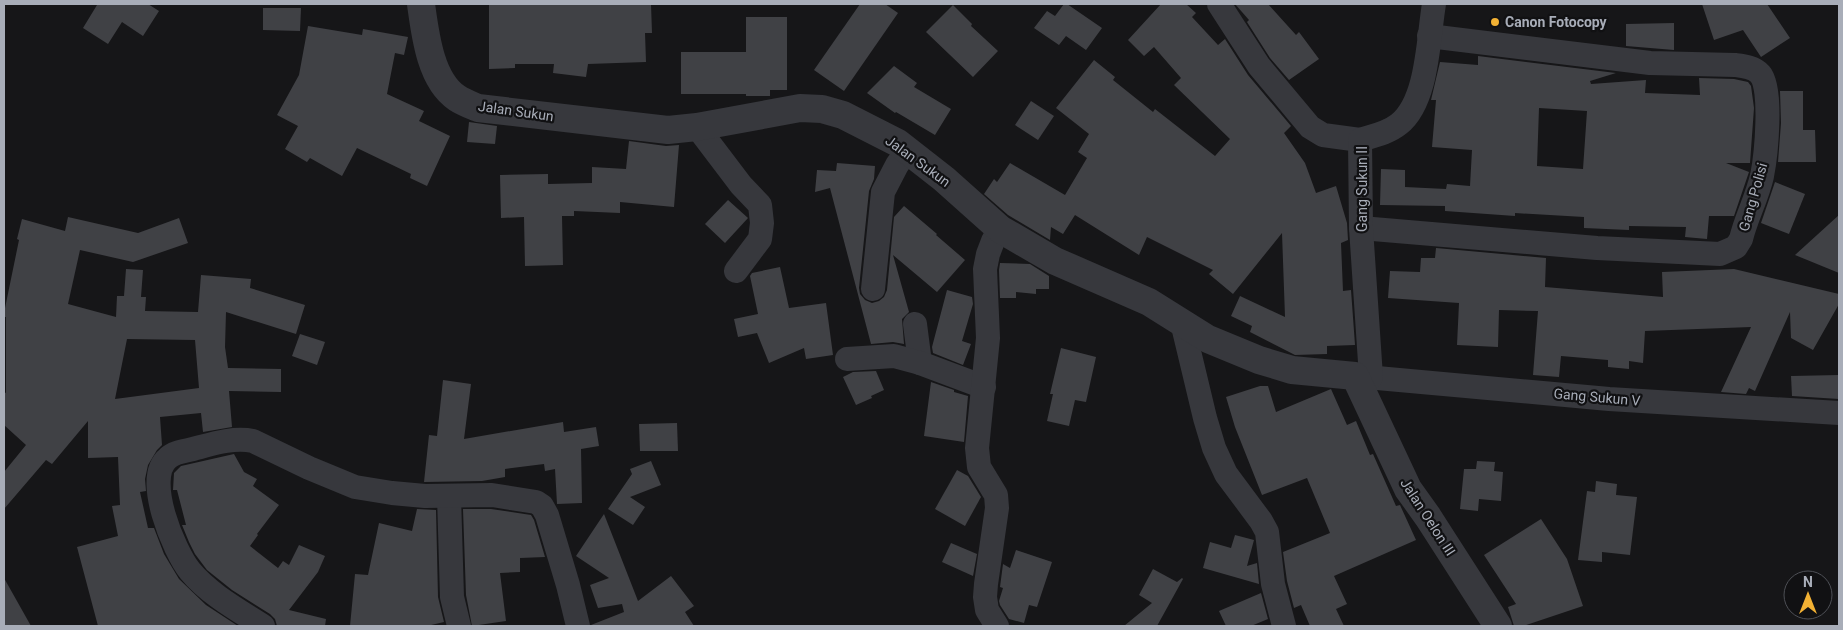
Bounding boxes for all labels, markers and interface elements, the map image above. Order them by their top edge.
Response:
place label: Canon Fotocopy [1505,14,1608,30]
marker: Canon Fotocopy [1489,16,1501,28]
street label: Jalan Sukun [477,98,555,124]
street label: Jalan Sukun [882,132,954,190]
street label: Gang Sukun II [1354,146,1370,232]
street label: Gang Polisi [1736,161,1770,233]
street label: Gang Sukun V [1553,385,1641,409]
street label: Jalan Oelon III [1397,475,1459,559]
north arrow [1783,570,1833,620]
text: N [1803,574,1813,590]

